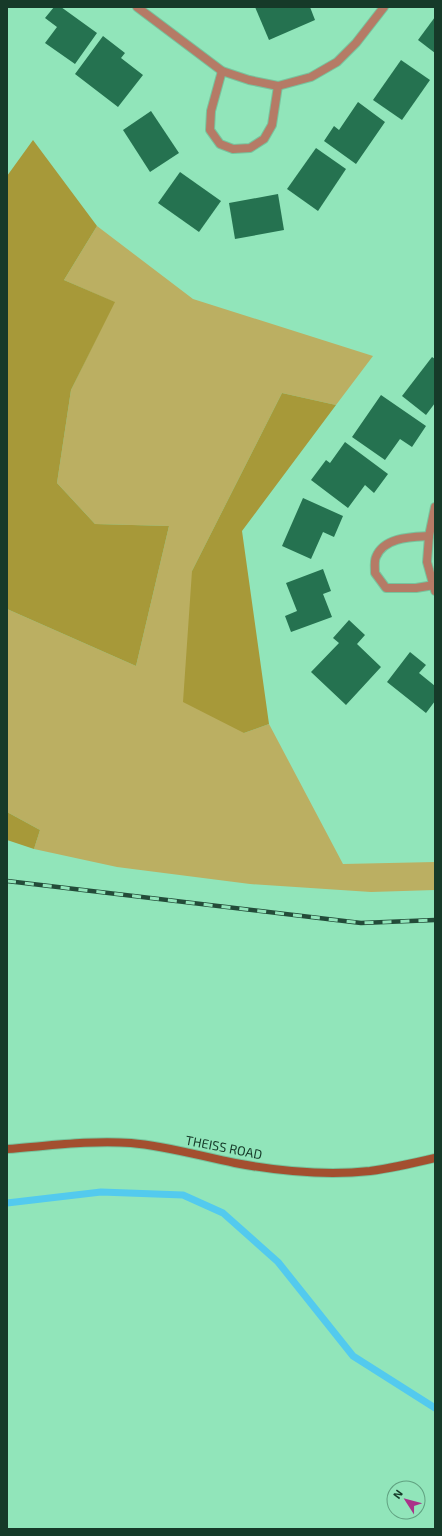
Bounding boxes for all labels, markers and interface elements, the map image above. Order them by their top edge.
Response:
street label: THEISS ROAD [184,1132,264,1162]
north arrow [386,1480,426,1520]
text: N [390,1487,405,1501]

